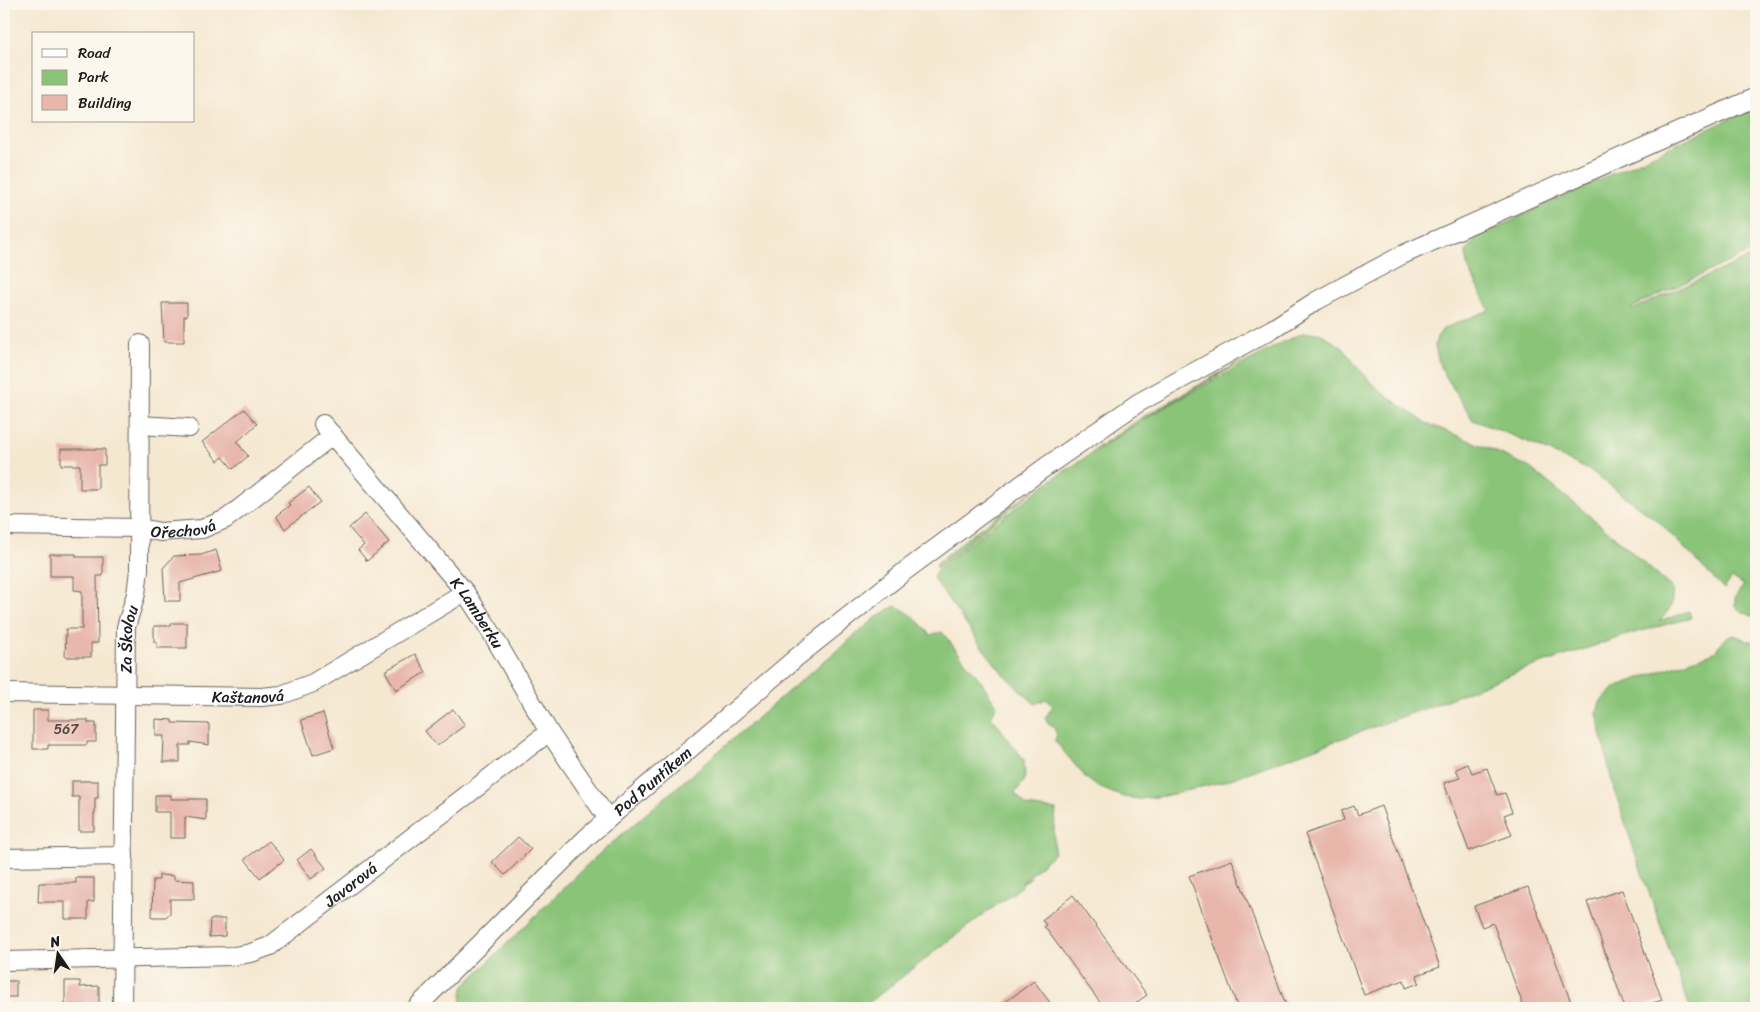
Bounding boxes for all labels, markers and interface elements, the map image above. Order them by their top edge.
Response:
legend [32,32,195,122]
text: Road [78,40,111,66]
text: Park [78,64,109,90]
text: Building [78,90,132,116]
street label: Ořechová [148,510,221,546]
street label: K Lamberku [443,570,512,655]
street label: Za Školou [111,601,146,674]
street label: Kaštanová [212,680,285,711]
house number: 567 [54,717,79,742]
street label: Pod Puntíkem [606,739,698,823]
street label: Javorová [317,854,384,915]
text: N [47,928,63,955]
north arrow [32,930,82,980]

